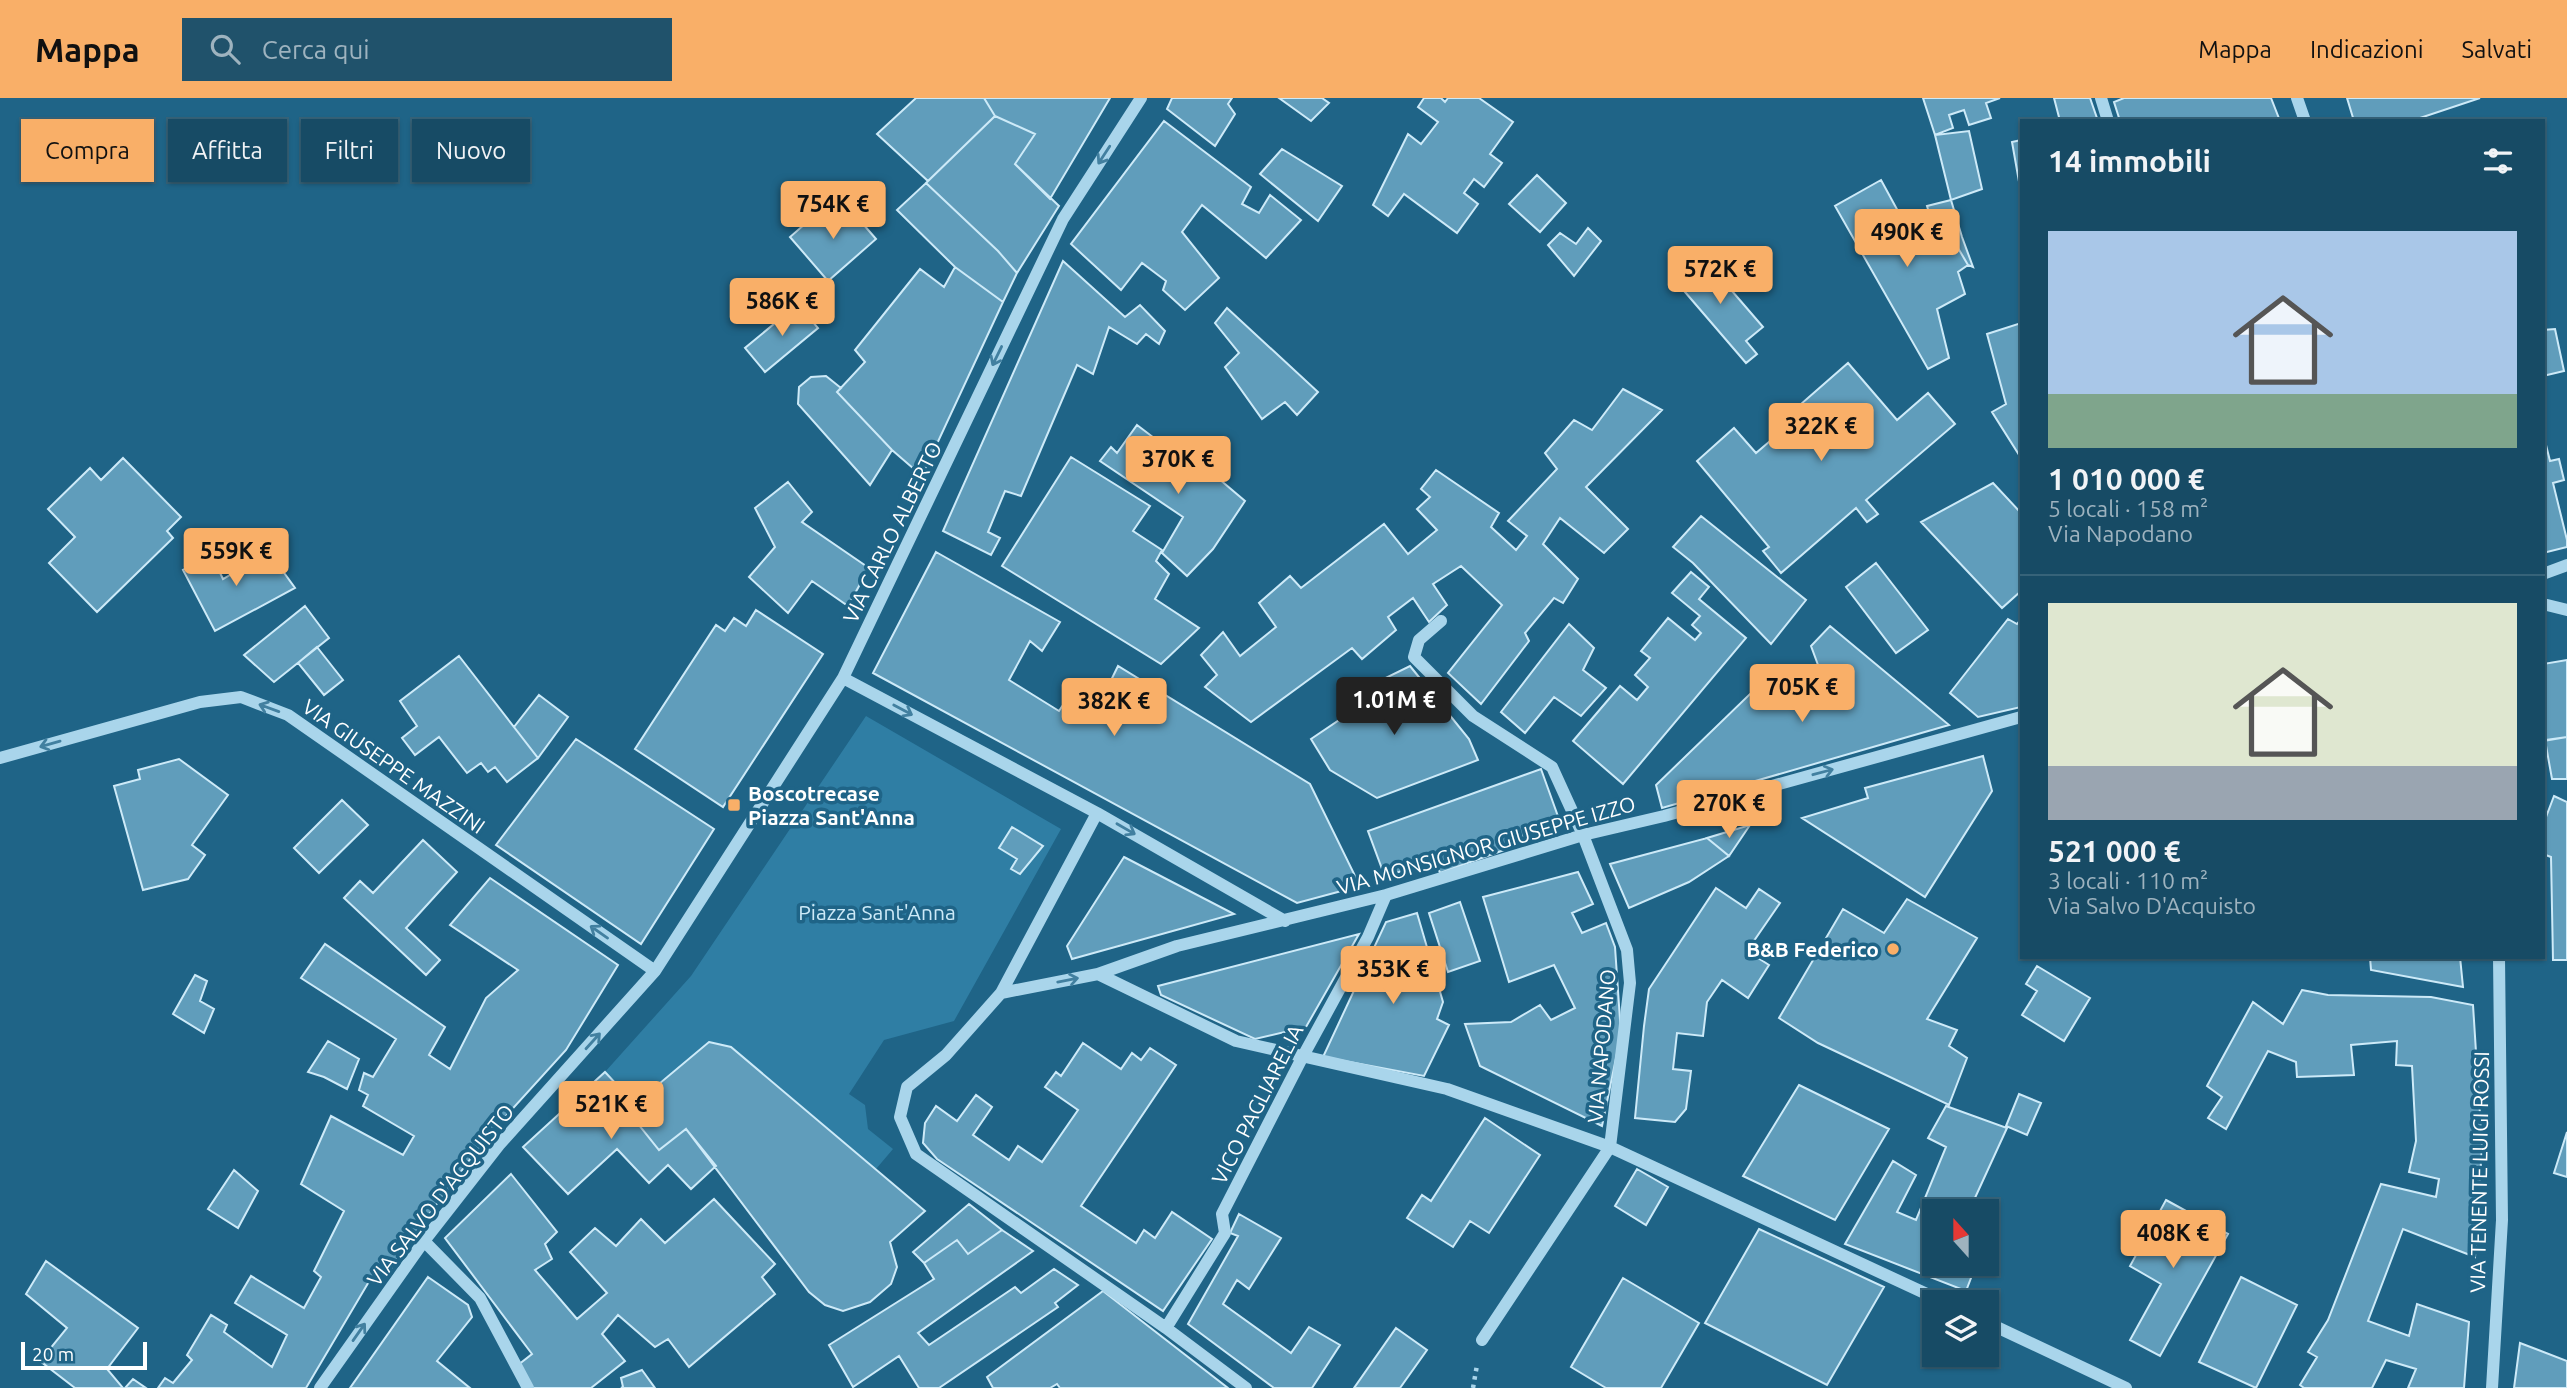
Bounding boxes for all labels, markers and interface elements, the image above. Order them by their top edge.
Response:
search box [182,18,672,81]
icon: search [206,30,244,68]
text: Mappa [35,31,140,68]
text: Cerca qui [262,35,370,64]
text: Mappa [2198,36,2272,63]
text: Indicazioni [2310,36,2424,63]
text: Salvati [2462,36,2532,63]
chip: Compra [21,119,154,182]
chip: Affitta [168,119,287,182]
chip: Filtri [301,119,398,182]
chip: Nuovo [412,119,530,182]
icon: filters [2479,142,2517,180]
text: 14 immobili [2048,144,2211,178]
one-way arrow [1097,145,1111,165]
pin: 754K € [776,181,890,241]
text: 754K € [797,191,869,216]
pin: 490K € [1850,209,1964,269]
text: 490K € [1871,219,1943,244]
pin: 572K € [1663,246,1777,306]
text: 572K € [1684,256,1756,281]
icon: home [2220,277,2346,403]
pin: 586K € [725,278,839,338]
text: 586K € [746,288,818,313]
one-way arrow [990,345,1004,366]
pin: 322K € [1764,404,1878,463]
text: 322K € [1785,413,1857,438]
pin: 370K € [1121,436,1235,496]
street label: VIA CARLO ALBERTO [838,438,946,626]
text: 370K € [1142,446,1214,471]
text: 1 010 000 € [2048,462,2205,496]
text: 5 locali · 158 m² [2048,496,2208,521]
text: Via Napodano [2048,521,2193,546]
pin: 559K € [179,528,293,588]
text: 559K € [200,538,272,563]
icon: home [2220,649,2346,775]
pin: 705K € [1745,664,1859,724]
text: 705K € [1766,674,1838,699]
pin: 382K € [1057,678,1171,738]
pin: 1.01M € [1329,678,1459,737]
text: 1.01M € [1352,687,1436,712]
text: 382K € [1078,688,1150,713]
street label: VIA GIUSEPPE MAZZINI [298,694,490,838]
one-way arrow [259,701,281,713]
one-way arrow [893,704,913,718]
one-way arrow [39,738,61,751]
one-way arrow [1811,765,1834,778]
pin: 270K € [1672,780,1786,840]
place label: Boscotrecase Piazza Sant'Anna [748,781,915,829]
text: 270K € [1693,790,1765,815]
street label: VIA MONSIGNOR GIUSEPPE IZZO [1334,791,1638,899]
marker: Boscotrecase Piazza Sant'Anna [726,797,742,813]
one-way arrow [1115,822,1135,836]
text: 521 000 € [2048,834,2181,868]
text: 3 locali · 110 m² [2048,868,2208,893]
text: Via Salvo D'Acquisto [2048,893,2256,918]
park label: Piazza Sant'Anna [798,900,956,924]
one-way arrow [590,925,609,939]
place label: B&B Federico [1746,937,1879,961]
marker: B&B Federico [1885,941,1901,957]
pin: 353K € [1336,946,1450,1006]
text: 353K € [1357,956,1429,981]
street label: VIA NAPODANO [1582,968,1620,1124]
one-way arrow [1056,972,1078,986]
street label: VICO PAGLIARELIA [1206,1020,1308,1188]
one-way arrow [585,1033,602,1050]
street label: VIA TENENTE LUIGI ROSSI [2465,1051,2493,1293]
pin: 521K € [554,1082,668,1141]
text: 521K € [575,1091,647,1116]
street label: VIA SALVO D'ACQUISTO [362,1099,518,1291]
north arrow [1922,1199,1998,1276]
map controls [1922,1199,1999,1367]
pin: 408K € [2116,1210,2230,1270]
text: 408K € [2137,1220,2209,1245]
button: layers [1922,1290,1999,1367]
one-way arrow [352,1323,366,1342]
scale bar [21,1339,147,1371]
text: 20 m [32,1343,74,1365]

